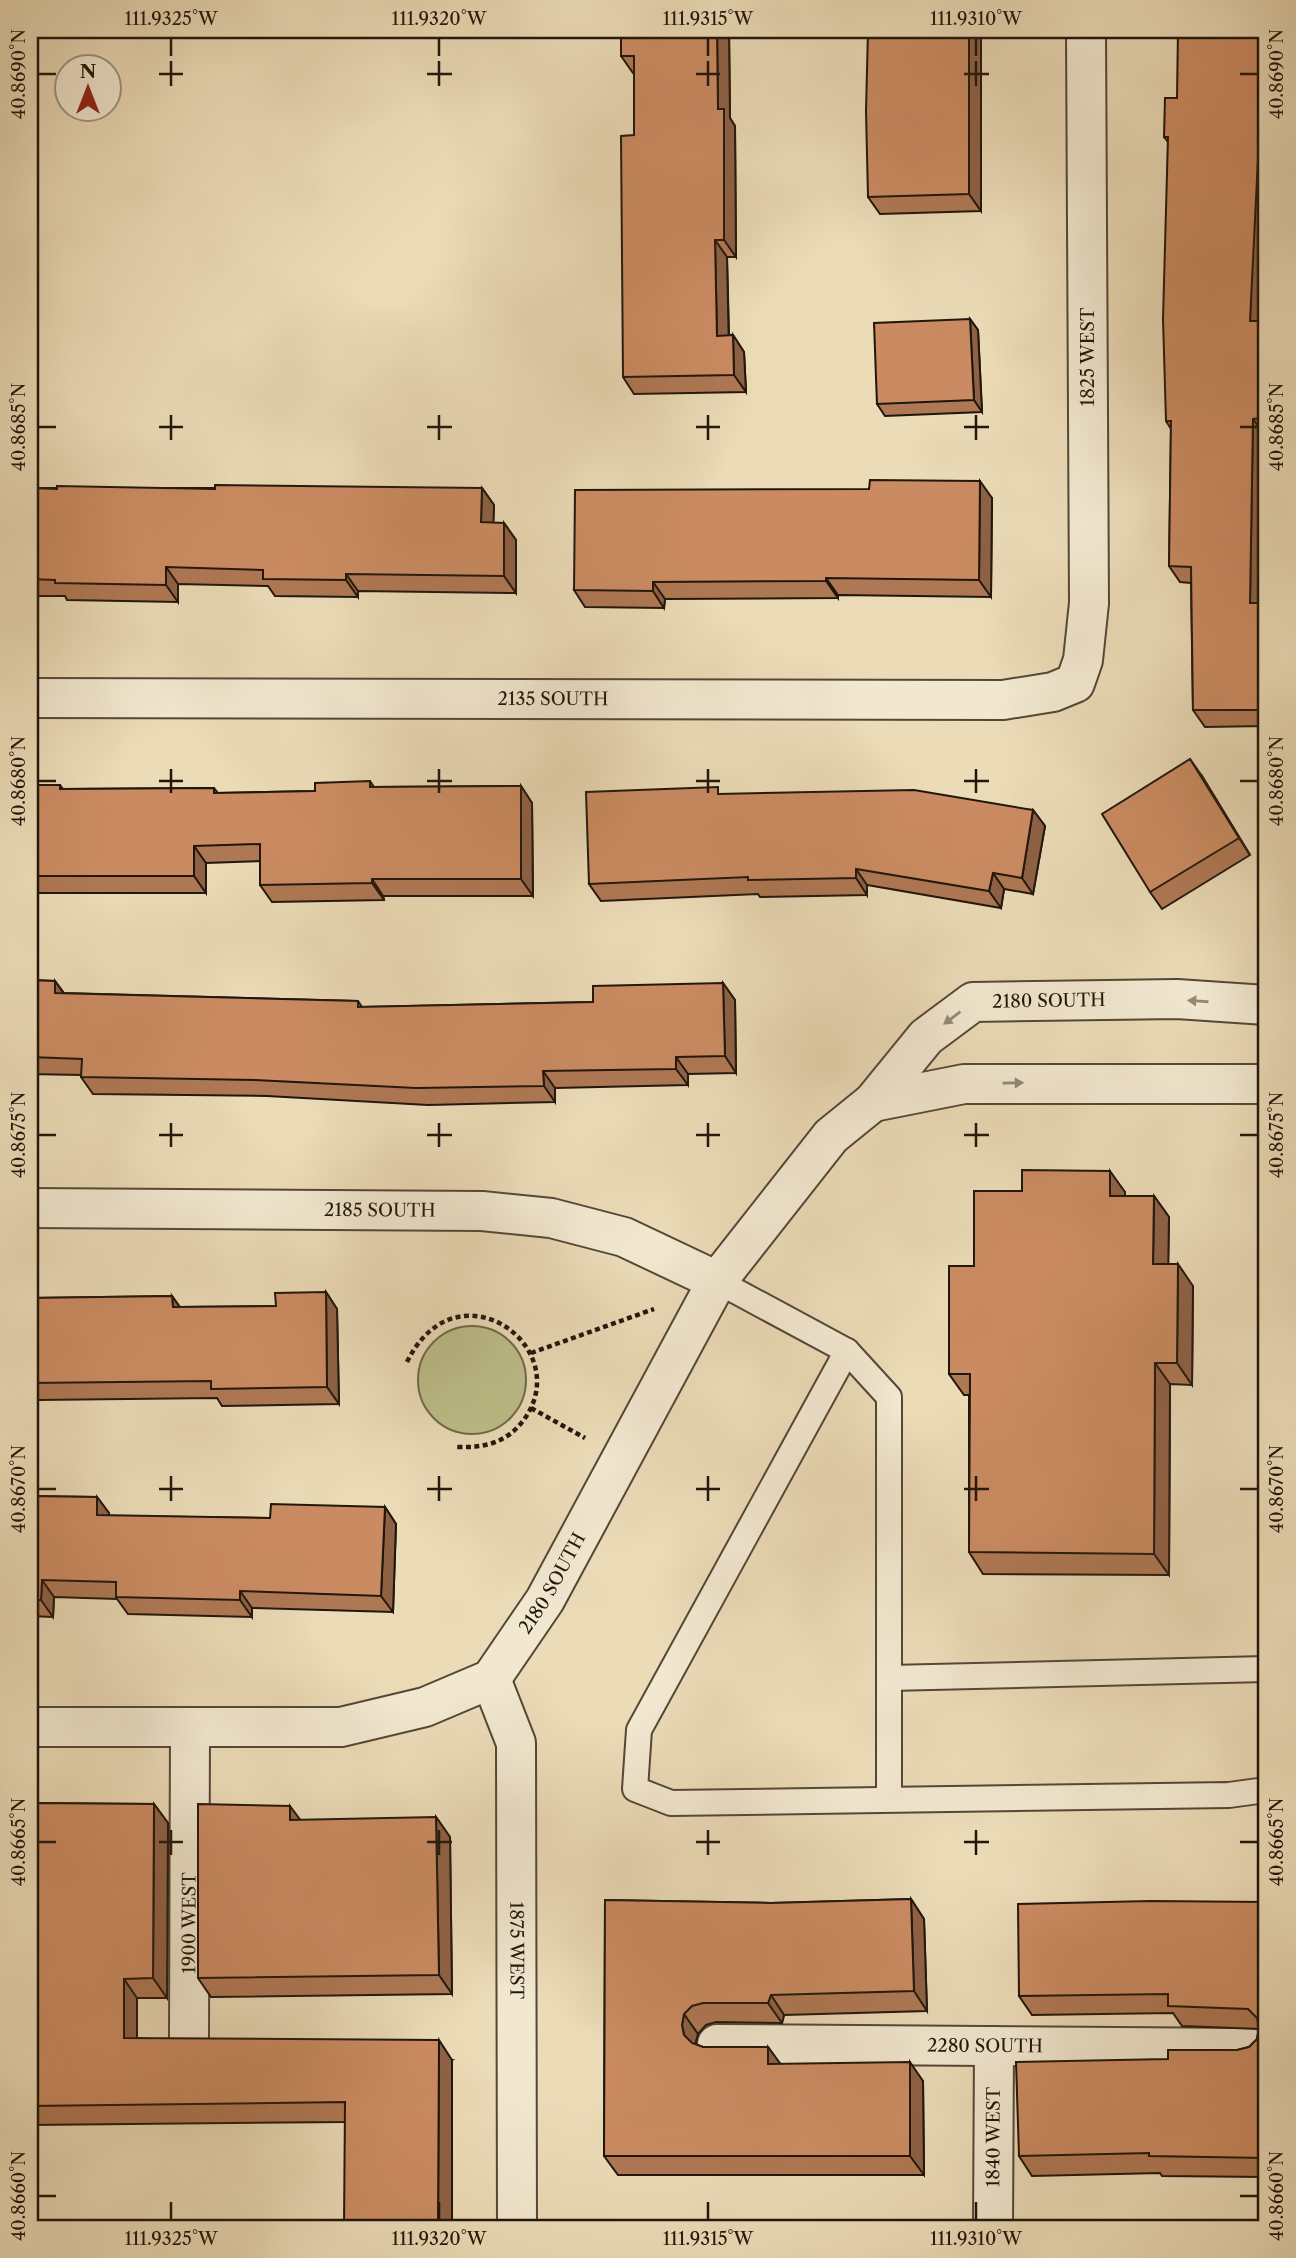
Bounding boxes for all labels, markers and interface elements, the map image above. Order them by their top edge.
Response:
text: 111.9325°W [124,8,219,30]
text: 111.9320°W [392,8,488,30]
text: 111.9315°W [663,8,755,30]
text: 111.9310°W [930,8,1023,30]
text: 40.8690°N [8,29,30,119]
text: 40.8690°N [1266,29,1288,119]
north arrow [52,52,122,122]
text: N [80,60,96,83]
street label: 1825 WEST [1077,307,1099,406]
text: 40.8685°N [8,383,30,471]
text: 40.8685°N [1266,383,1288,471]
street label: 2135 SOUTH [498,688,608,710]
text: 40.8680°N [8,736,30,826]
text: 40.8680°N [1266,736,1288,826]
street label: 2180 SOUTH [992,989,1106,1013]
one-way arrow [1187,995,1209,1006]
one-way arrow [943,1010,961,1025]
one-way arrow [1002,1077,1024,1089]
text: 40.8675°N [8,1092,30,1178]
text: 40.8675°N [1266,1092,1288,1178]
street label: 2185 SOUTH [324,1199,436,1222]
text: 40.8670°N [8,1445,30,1533]
text: 40.8670°N [1266,1445,1288,1533]
street label: 2180 SOUTH [514,1529,590,1638]
text: 40.8665°N [8,1798,30,1886]
text: 40.8665°N [1266,1798,1288,1886]
street label: 1900 WEST [178,1872,201,1974]
street label: 1875 WEST [505,1902,528,2000]
street label: 2280 SOUTH [927,2035,1043,2057]
street label: 1840 WEST [982,2086,1005,2187]
text: 40.8660°N [8,2151,30,2241]
text: 40.8660°N [1266,2151,1288,2241]
text: 111.9325°W [124,2228,219,2250]
text: 111.9320°W [392,2228,488,2250]
text: 111.9315°W [663,2228,755,2250]
text: 111.9310°W [930,2228,1023,2250]

